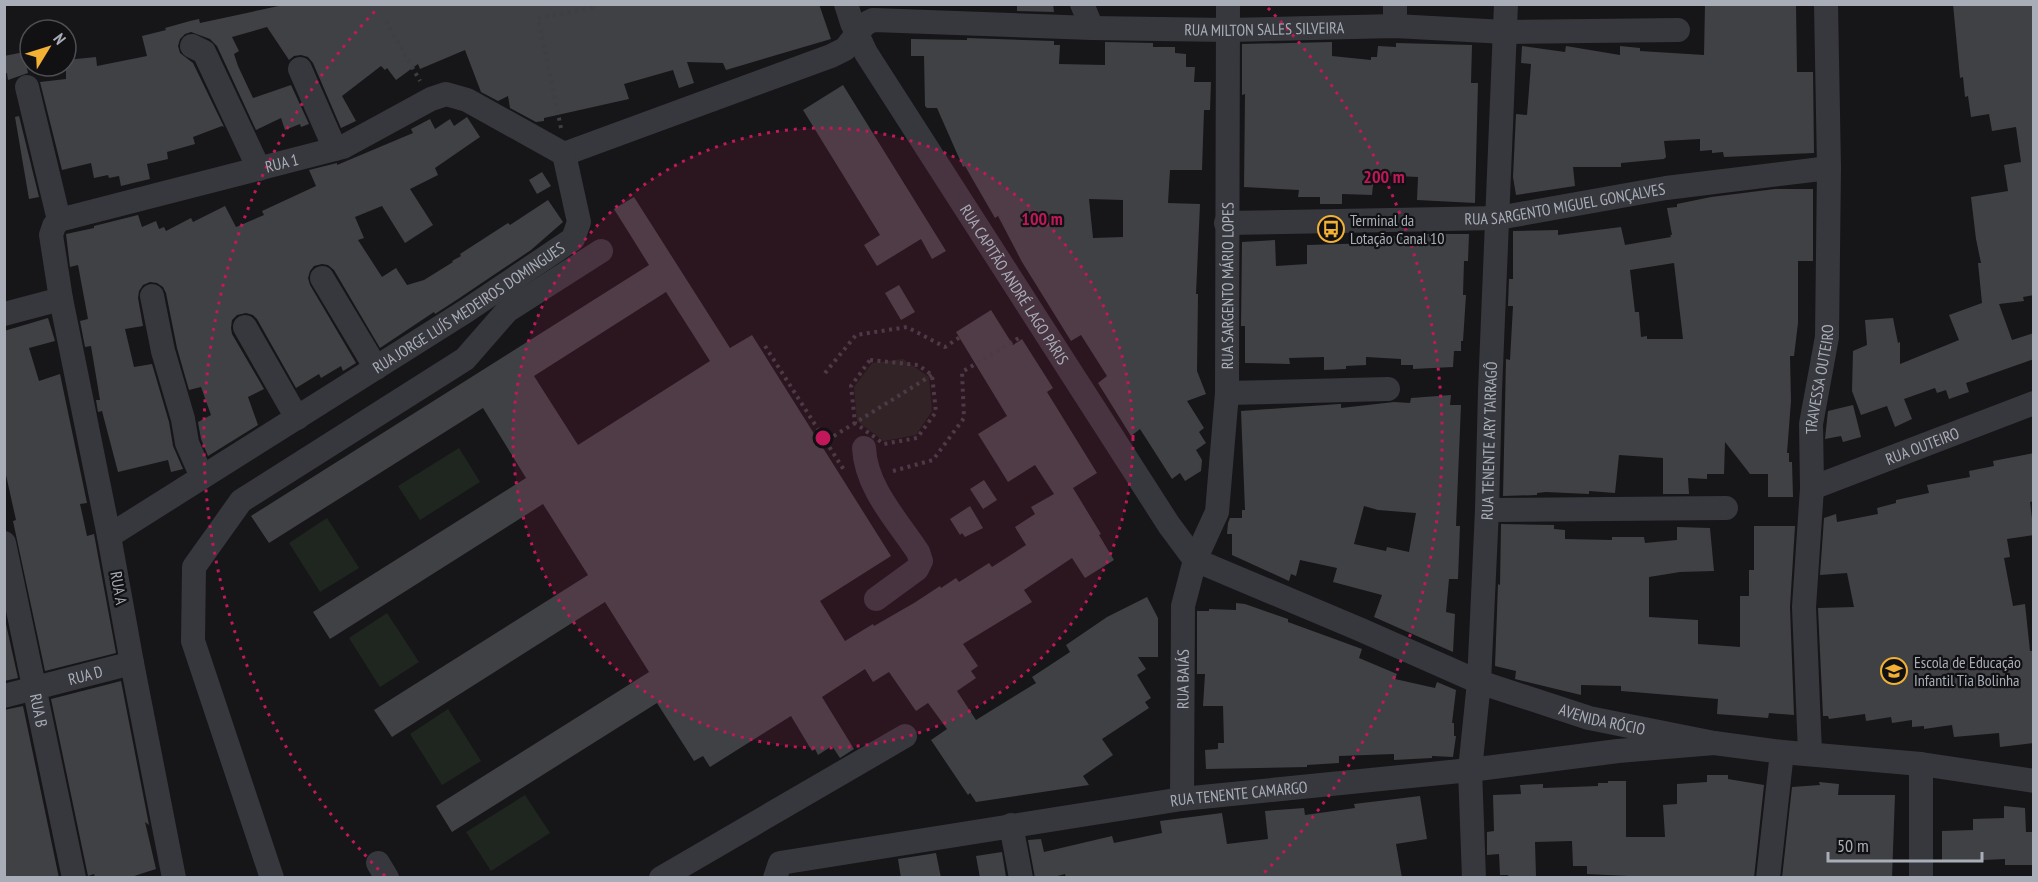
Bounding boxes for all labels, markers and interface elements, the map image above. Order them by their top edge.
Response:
street label: RUA MILTON SALES SILVEIRA [1184,17,1345,40]
north arrow [18,18,78,78]
text: N [49,29,70,48]
street label: RUA 1 [263,149,301,177]
text: 200 m [1363,165,1405,188]
street label: RUA SARGENTO MIGUEL GONÇALVES [1464,178,1667,229]
street label: RUA CAPITÃO ANDRÉ LAGO PÁRIS [956,201,1073,368]
street label: RUA SARGENTO MÁRIO LOPES [1217,202,1237,369]
text: 100 m [1021,207,1063,230]
place label: Terminal da Lotação Canal 10 [1350,210,1445,248]
bus stop icon: Terminal da Lotação Canal 10 [1316,214,1346,244]
street label: RUA JORGE LUÍS MEDEIROS DOMINGUES [369,237,569,377]
street label: TRAVESSA OUTEIRO [1801,324,1837,434]
street label: RUA TENENTE ARY TARRAGÔ [1477,361,1501,520]
street label: RUA OUTEIRO [1882,423,1962,469]
centre of rings [813,428,833,448]
street label: RUA A [106,570,132,607]
street label: RUA BAIÁS [1172,649,1193,709]
place label: Escola de Educação Infantil Tia Bolinha [1914,652,2021,690]
school or university icon: Escola de Educação Infantil Tia Bolinha [1879,656,1909,686]
street label: RUA D [66,661,105,689]
street label: RUA B [26,692,52,729]
street label: AVENIDA RÓCIO [1557,699,1647,739]
street label: RUA TENENTE CAMARGO [1169,776,1309,811]
scale bar [1828,825,1982,863]
text: 50 m [1837,834,1869,857]

